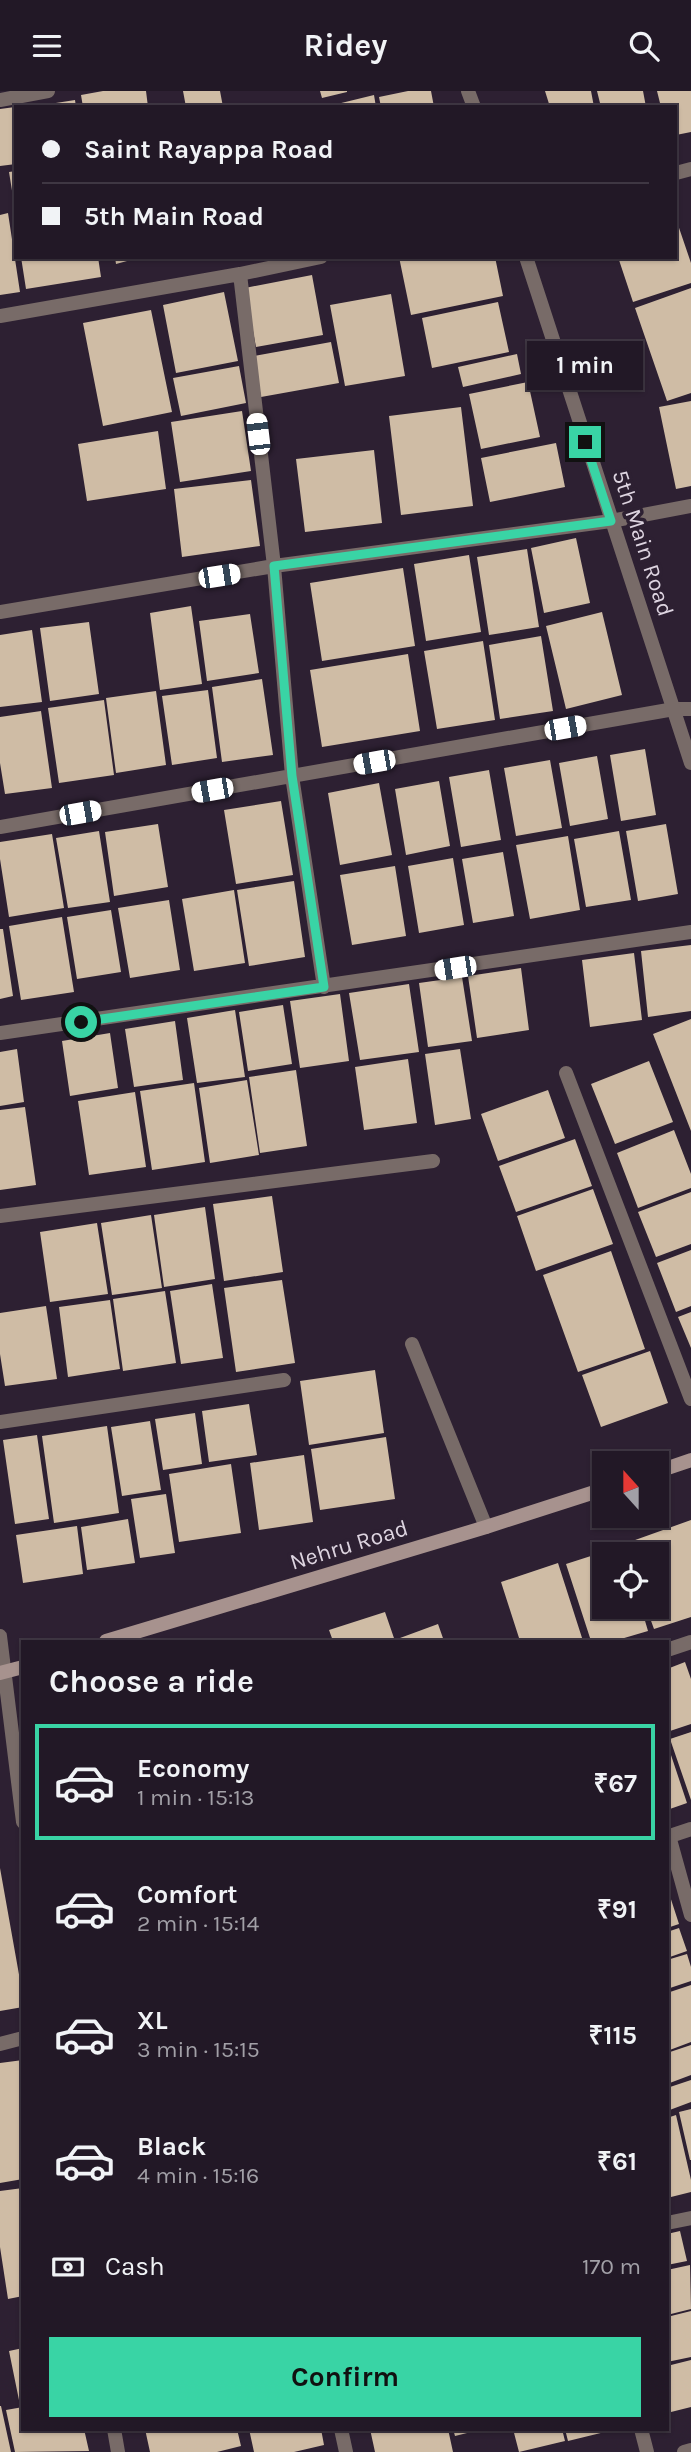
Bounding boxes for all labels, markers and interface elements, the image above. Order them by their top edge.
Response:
icon: menu [28,27,66,65]
text: Ridey [304,27,387,64]
icon: search [625,27,663,65]
text: Saint Rayappa Road [84,134,334,165]
text: 5th Main Road [84,201,264,232]
callout: 1 min [527,341,643,389]
text: 1 min [556,352,614,379]
car [246,412,271,456]
route end [569,426,601,458]
street label: 5th Main Road [607,466,679,620]
car [197,562,242,590]
car [543,714,588,742]
car [352,748,397,776]
car [190,776,235,804]
car [58,799,103,827]
car [433,954,478,982]
route start [65,1006,97,1038]
north arrow [592,1451,668,1528]
map controls [592,1451,669,1619]
street label: Nehru Road [287,1514,411,1576]
button: locate [592,1542,669,1619]
text: Choose a ride [49,1663,254,1700]
icon: car [53,1751,116,1814]
text: Economy [137,1753,249,1784]
text: ₹67 [593,1768,637,1799]
text: 1 min · 15:13 [137,1784,254,1811]
icon: car [53,1877,116,1940]
text: Comfort [137,1879,238,1910]
text: ₹91 [597,1894,637,1925]
text: 2 min · 15:14 [137,1910,259,1937]
icon: car [53,2003,116,2066]
text: XL [137,2005,168,2036]
text: ₹115 [588,2020,637,2051]
text: 3 min · 15:15 [137,2036,260,2063]
icon: car [53,2129,116,2192]
text: Black [137,2131,206,2162]
text: ₹61 [597,2146,637,2177]
text: 4 min · 15:16 [137,2162,259,2189]
icon: cash [49,2248,87,2286]
text: Cash [105,2251,165,2282]
text: 170 m [582,2253,641,2280]
button: Confirm [49,2337,641,2417]

